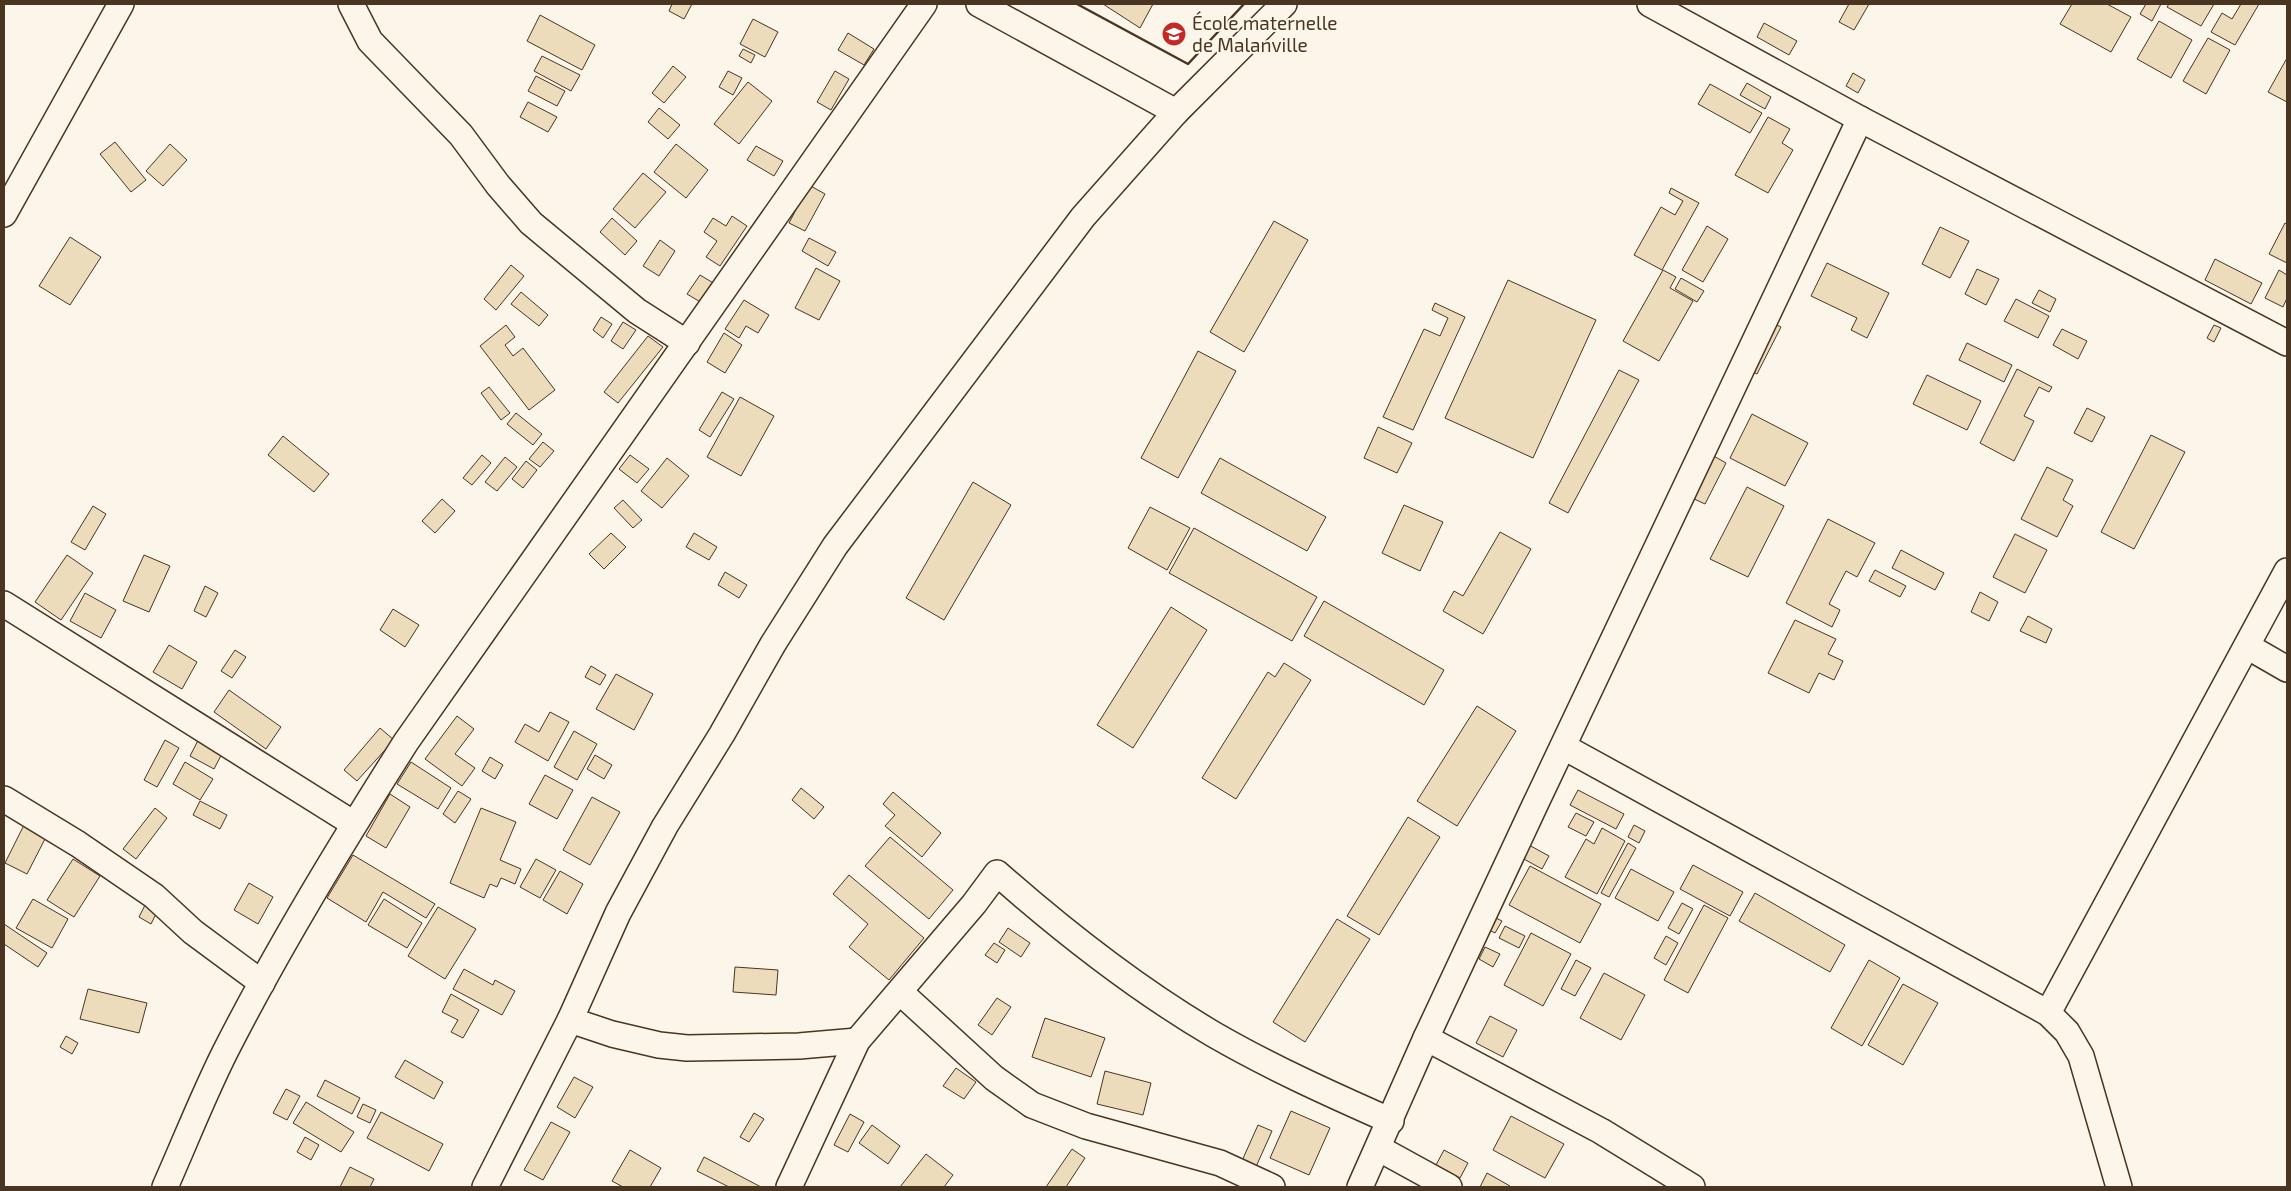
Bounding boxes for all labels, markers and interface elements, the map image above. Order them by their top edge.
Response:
place label: École maternelle de Malanville [1192,11,1338,56]
school or university icon: École maternelle de Malanville [1161,21,1187,47]

